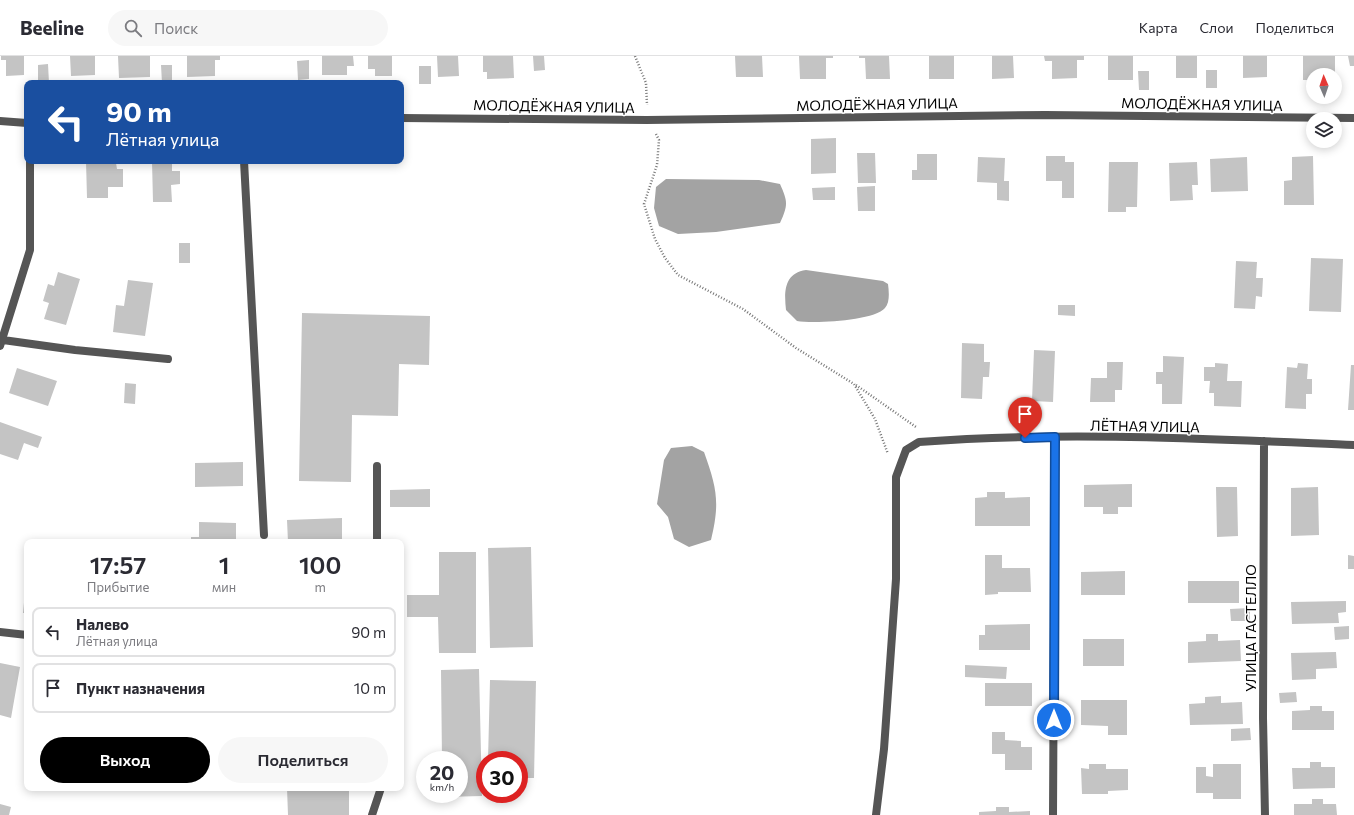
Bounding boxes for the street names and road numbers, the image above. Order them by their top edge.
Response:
street label: МОЛОДЁЖНАЯ УЛИЦА [796,94,958,114]
street label: МОЛОДЁЖНАЯ УЛИЦА [1121,94,1283,114]
street label: МОЛОДЁЖНАЯ УЛИЦА [473,96,635,116]
street label: ЛЁТНАЯ УЛИЦА [1090,417,1200,435]
street label: УЛИЦА ГАСТЕЛЛО [1242,564,1259,692]

